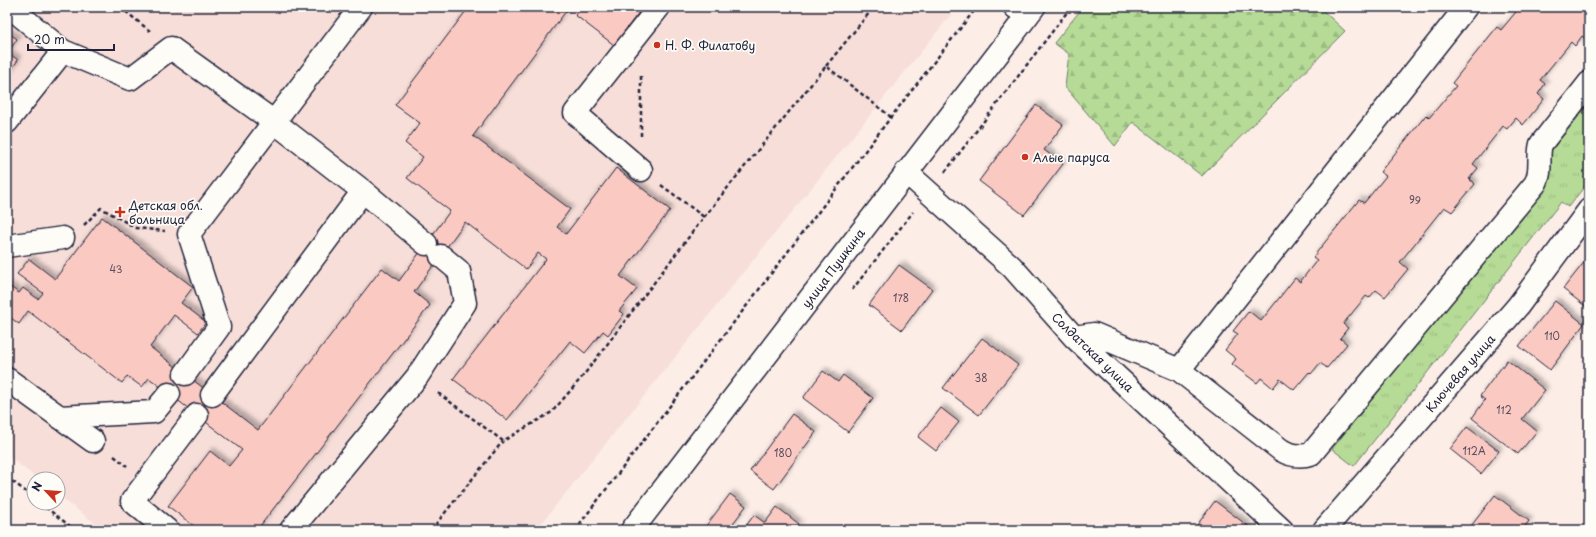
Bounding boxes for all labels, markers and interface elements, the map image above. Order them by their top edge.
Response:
scale bar [28,26,114,52]
text: 20 m [34,30,65,48]
place label: Н. Ф. Филатову [665,36,755,54]
marker: Н. Ф. Филатову [652,40,662,50]
place label: Алые паруса [1033,148,1110,166]
marker: Алые паруса [1020,152,1030,162]
house number: 99 [1409,192,1421,207]
place label: Детская обл. больница [128,196,203,228]
marker: Детская обл. больница [114,206,126,218]
street label: улица Пушкина [797,224,869,311]
house number: 43 [110,261,123,276]
house number: 178 [893,290,909,305]
street label: Солдатская улица [1048,308,1138,396]
house number: 110 [1544,328,1560,343]
street label: Ключевая улица [1421,330,1499,416]
house number: 38 [975,370,987,385]
house number: 112 [1496,402,1512,417]
house number: 112А [1462,443,1486,458]
house number: 180 [774,445,792,460]
north arrow [26,471,66,511]
text: N [27,478,46,494]

